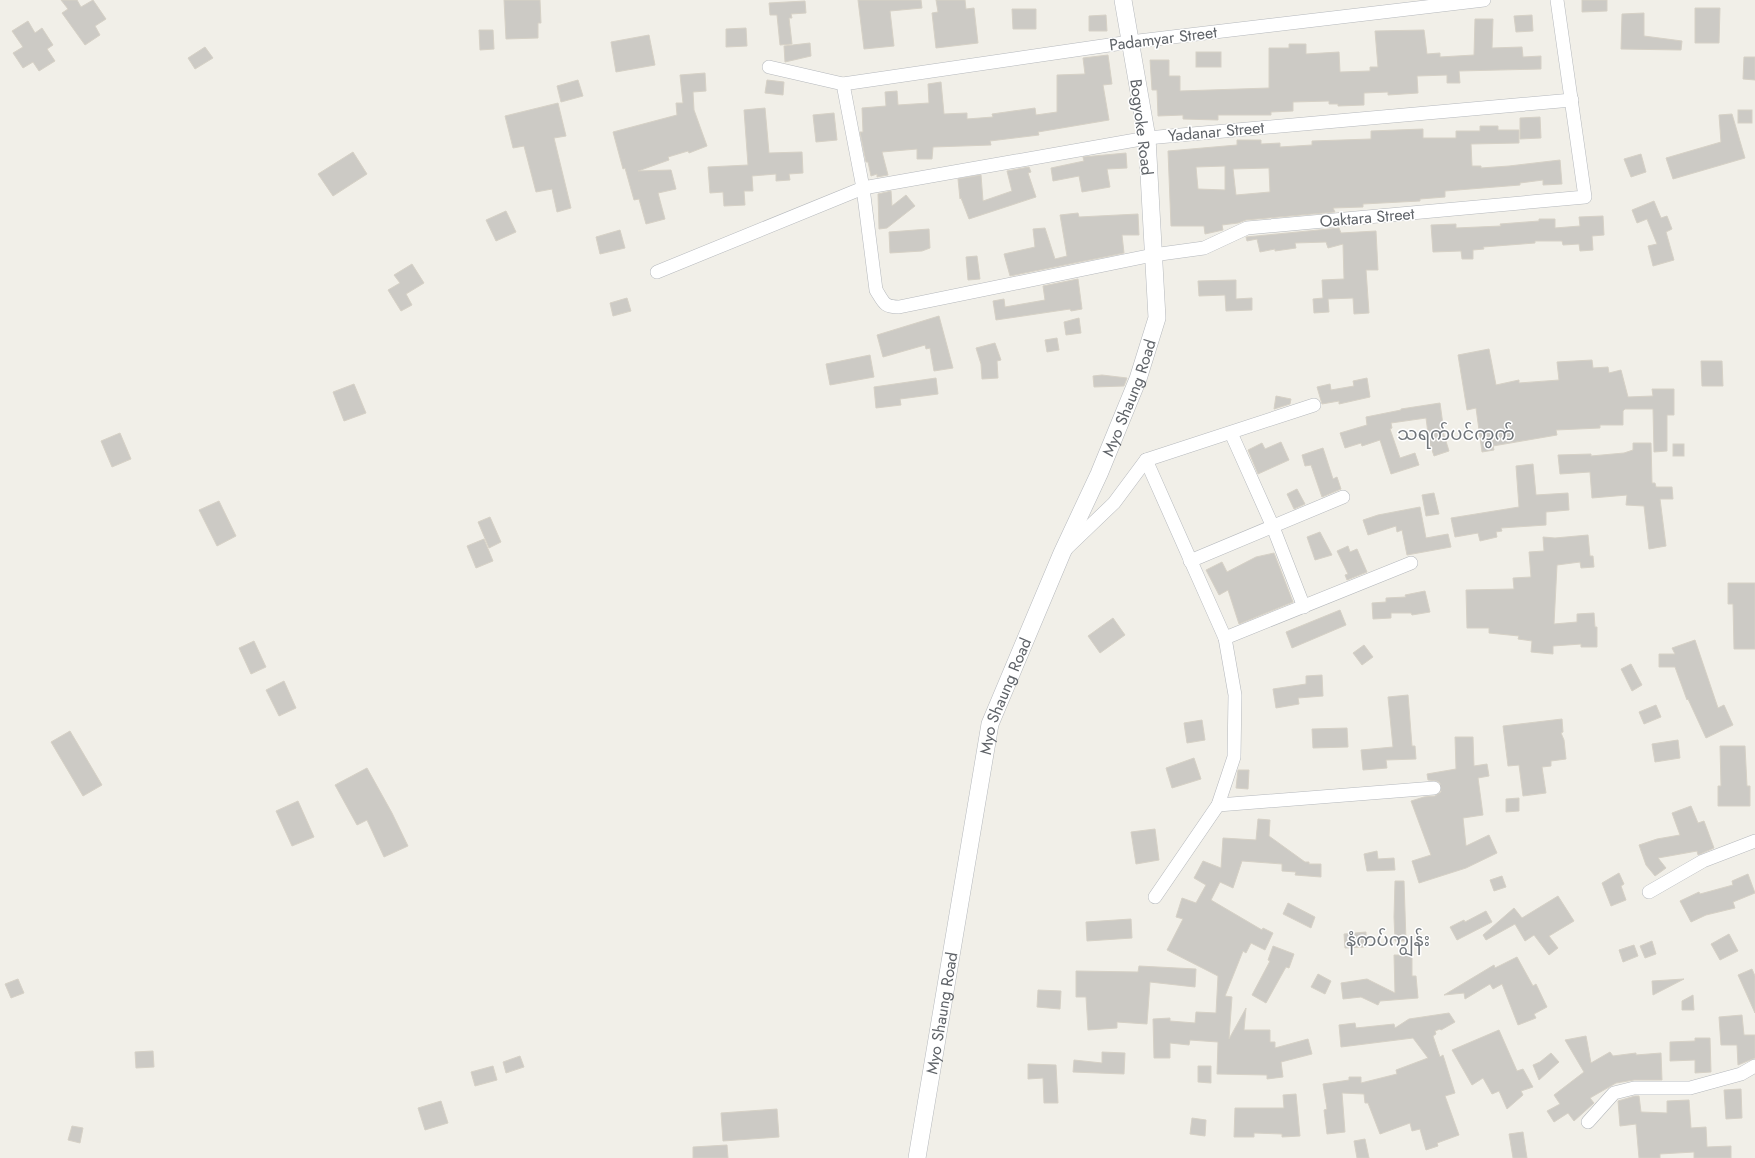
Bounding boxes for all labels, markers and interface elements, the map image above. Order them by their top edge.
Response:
street label: Padamyar Street [1108,20,1218,57]
street label: Bogyoke Road [1124,78,1159,176]
street label: Yadanar Street [1167,116,1265,147]
street label: Oaktara Street [1319,202,1416,233]
street label: Myo Shaung Road [1097,336,1162,460]
district label: သရက်ပင်ကွက် [1397,421,1515,449]
street label: Myo Shaung Road [974,634,1037,756]
district label: နံကပ်ကျွန်း [1346,927,1430,957]
street label: Myo Shaung Road [920,950,963,1076]

